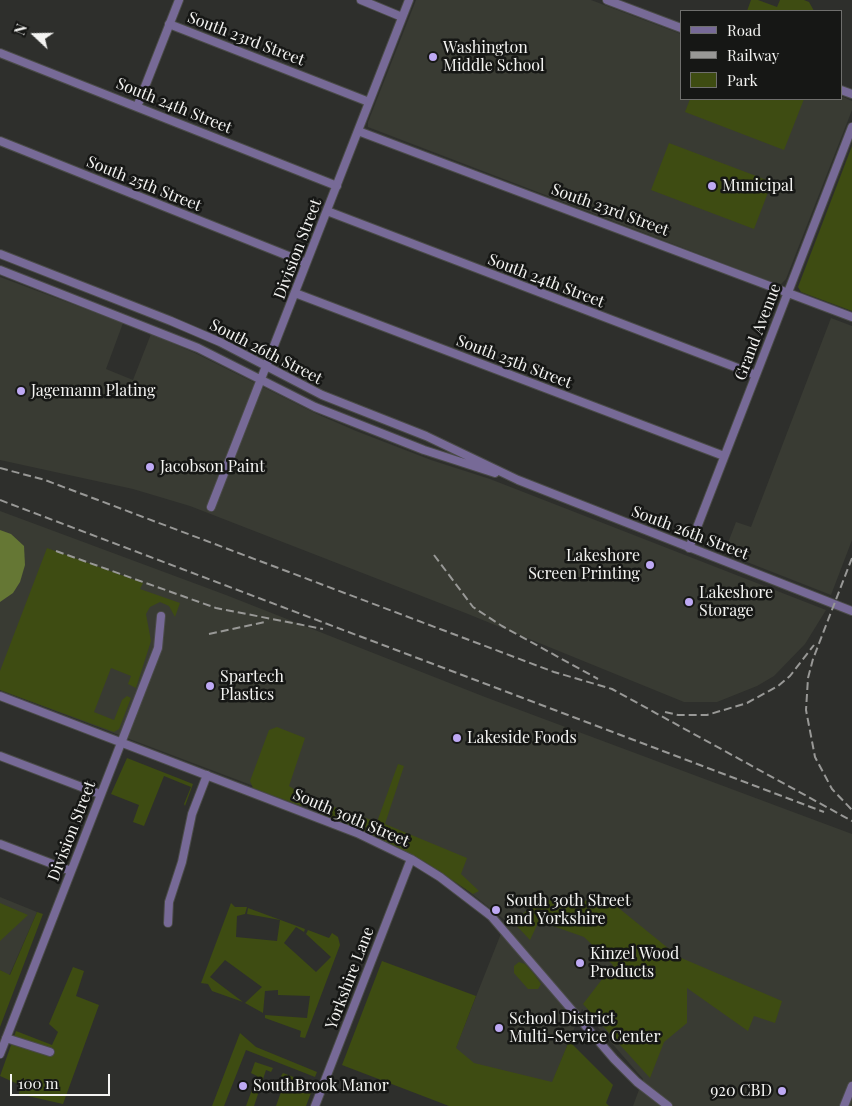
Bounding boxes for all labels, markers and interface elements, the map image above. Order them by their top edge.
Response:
street label: South 23rd Street [185,8,307,70]
north arrow [10,10,60,60]
legend [680,10,842,100]
text: Road [727,20,761,40]
text: N [10,21,31,38]
place label: Washington Middle School [443,38,544,76]
text: Railway [727,45,779,65]
marker: Washington Middle School [427,51,439,63]
text: Park [727,70,758,90]
street label: South 24th Street [113,74,235,138]
street label: South 25th Street [84,152,204,216]
place label: Municipal [722,176,794,196]
street label: South 23rd Street [549,180,671,240]
marker: Municipal [706,180,718,192]
street label: Division Street [270,196,326,302]
street label: South 24th Street [485,250,607,312]
street label: Grand Avenue [731,281,785,383]
street label: South 26th Street [207,315,325,389]
street label: South 25th Street [454,331,574,393]
place label: Jagemann Plating [31,381,155,401]
marker: Jagemann Plating [15,385,27,397]
place label: Jacobson Paint [160,457,265,477]
marker: Jacobson Paint [144,461,156,473]
street label: South 26th Street [629,502,751,564]
place label: Lakeshore Screen Printing [528,546,640,584]
marker: Lakeshore Screen Printing [644,559,656,571]
place label: Lakeshore Storage [699,583,773,621]
marker: Lakeshore Storage [683,596,695,608]
place label: Spartech Plastics [220,667,284,705]
marker: Spartech Plastics [204,680,216,692]
place label: Lakeside Foods [467,728,577,748]
marker: Lakeside Foods [451,732,463,744]
street label: Division Street [44,778,100,884]
street label: South 30th Street [290,785,412,851]
place label: South 30th Street and Yorkshire [506,891,631,929]
marker: South 30th Street and Yorkshire [490,904,502,916]
street label: Yorkshire Lane [322,924,378,1032]
place label: Kinzel Wood Products [590,944,679,982]
marker: Kinzel Wood Products [574,957,586,969]
place label: School District Multi-Service Center [509,1009,661,1047]
marker: School District Multi-Service Center [493,1022,505,1034]
scale bar [12,1064,112,1096]
text: 100 m [18,1073,59,1093]
place label: SouthBrook Manor [253,1076,389,1096]
marker: SouthBrook Manor [237,1080,249,1092]
place label: 920 CBD [710,1081,772,1101]
marker: 920 CBD [776,1085,788,1097]

